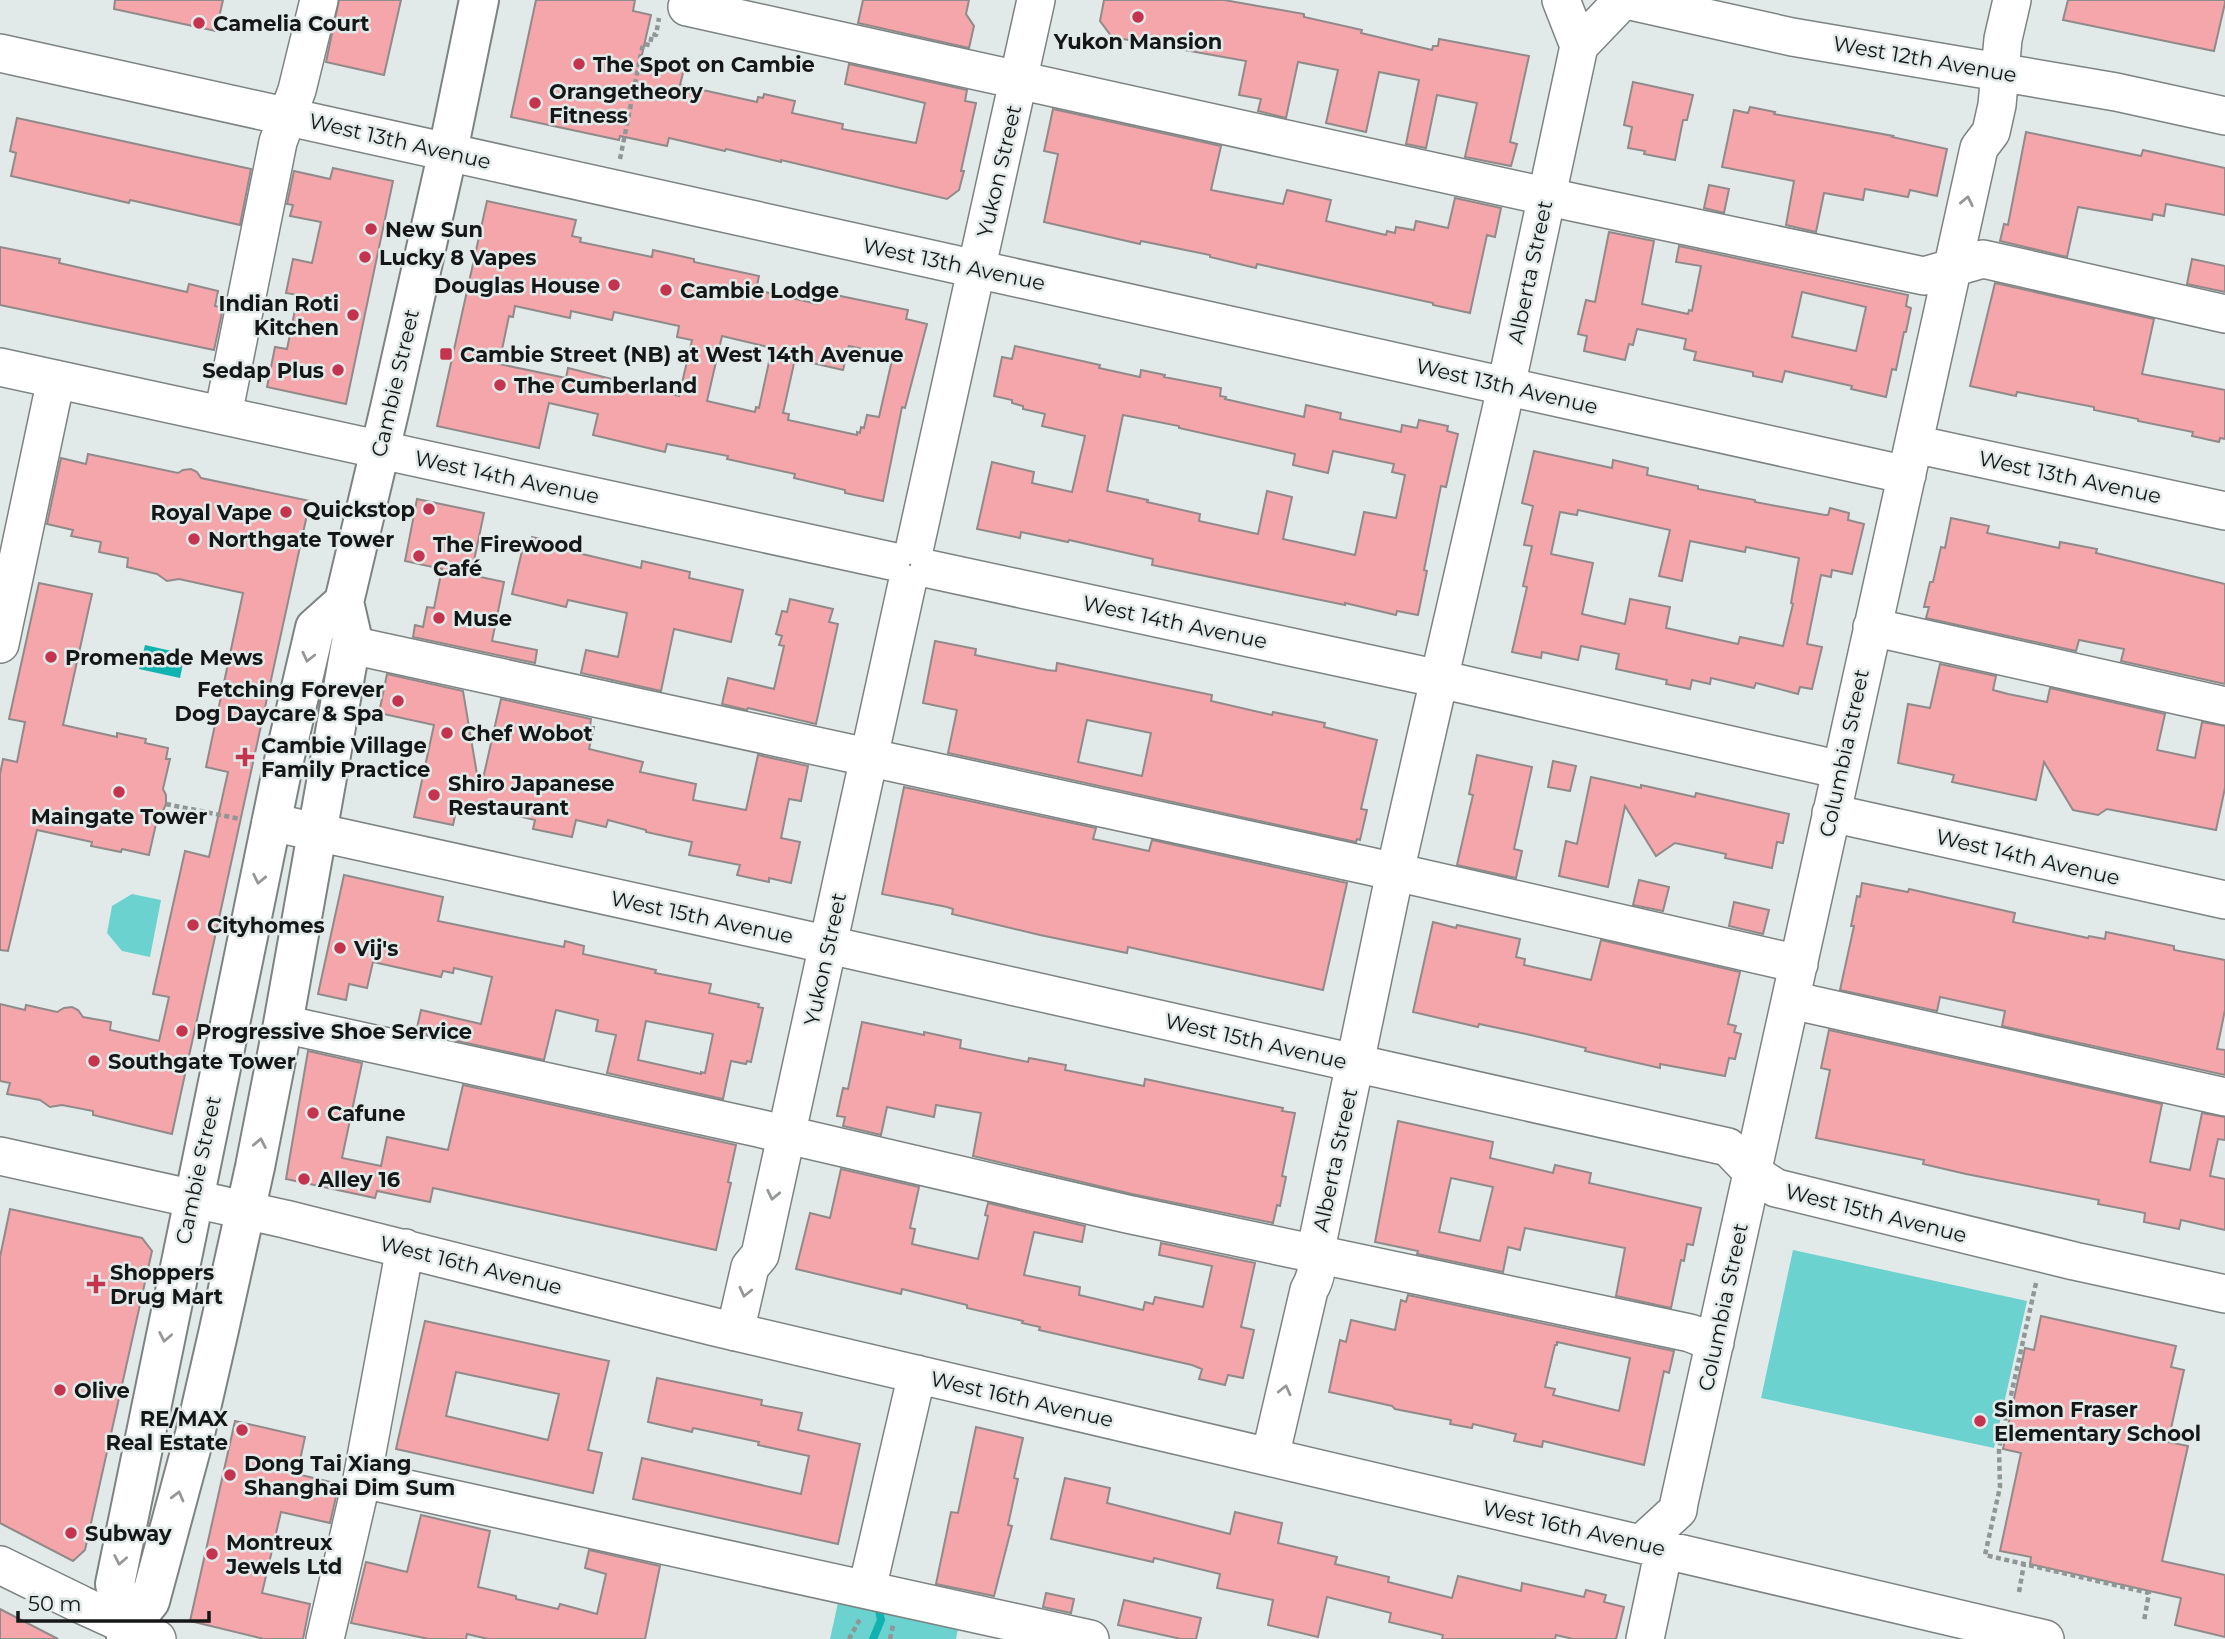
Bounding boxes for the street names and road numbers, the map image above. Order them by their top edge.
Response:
street label: West 12th Avenue [1831,31,2019,87]
street label: Yukon Street [972,102,1026,240]
street label: West 13th Avenue [307,108,493,174]
street label: Alberta Street [1503,198,1557,346]
street label: West 13th Avenue [860,232,1048,296]
street label: Cambie Street [366,307,424,459]
street label: West 13th Avenue [1414,353,1600,419]
street label: West 14th Avenue [412,445,602,509]
street label: West 13th Avenue [1976,445,2164,509]
street label: West 14th Avenue [1080,590,1270,654]
street label: Columbia Street [1814,667,1874,839]
street label: West 14th Avenue [1934,824,2122,890]
street label: West 15th Avenue [608,885,796,949]
street label: Yukon Street [799,890,851,1028]
street label: West 15th Avenue [1163,1008,1349,1074]
street label: Alberta Street [1308,1086,1362,1234]
street label: Cambie Street [170,1094,226,1246]
street label: West 15th Avenue [1783,1178,1969,1248]
street label: Columbia Street [1693,1221,1753,1393]
street label: West 16th Avenue [377,1230,565,1300]
street label: West 16th Avenue [928,1366,1116,1432]
street label: West 16th Avenue [1480,1495,1668,1561]

